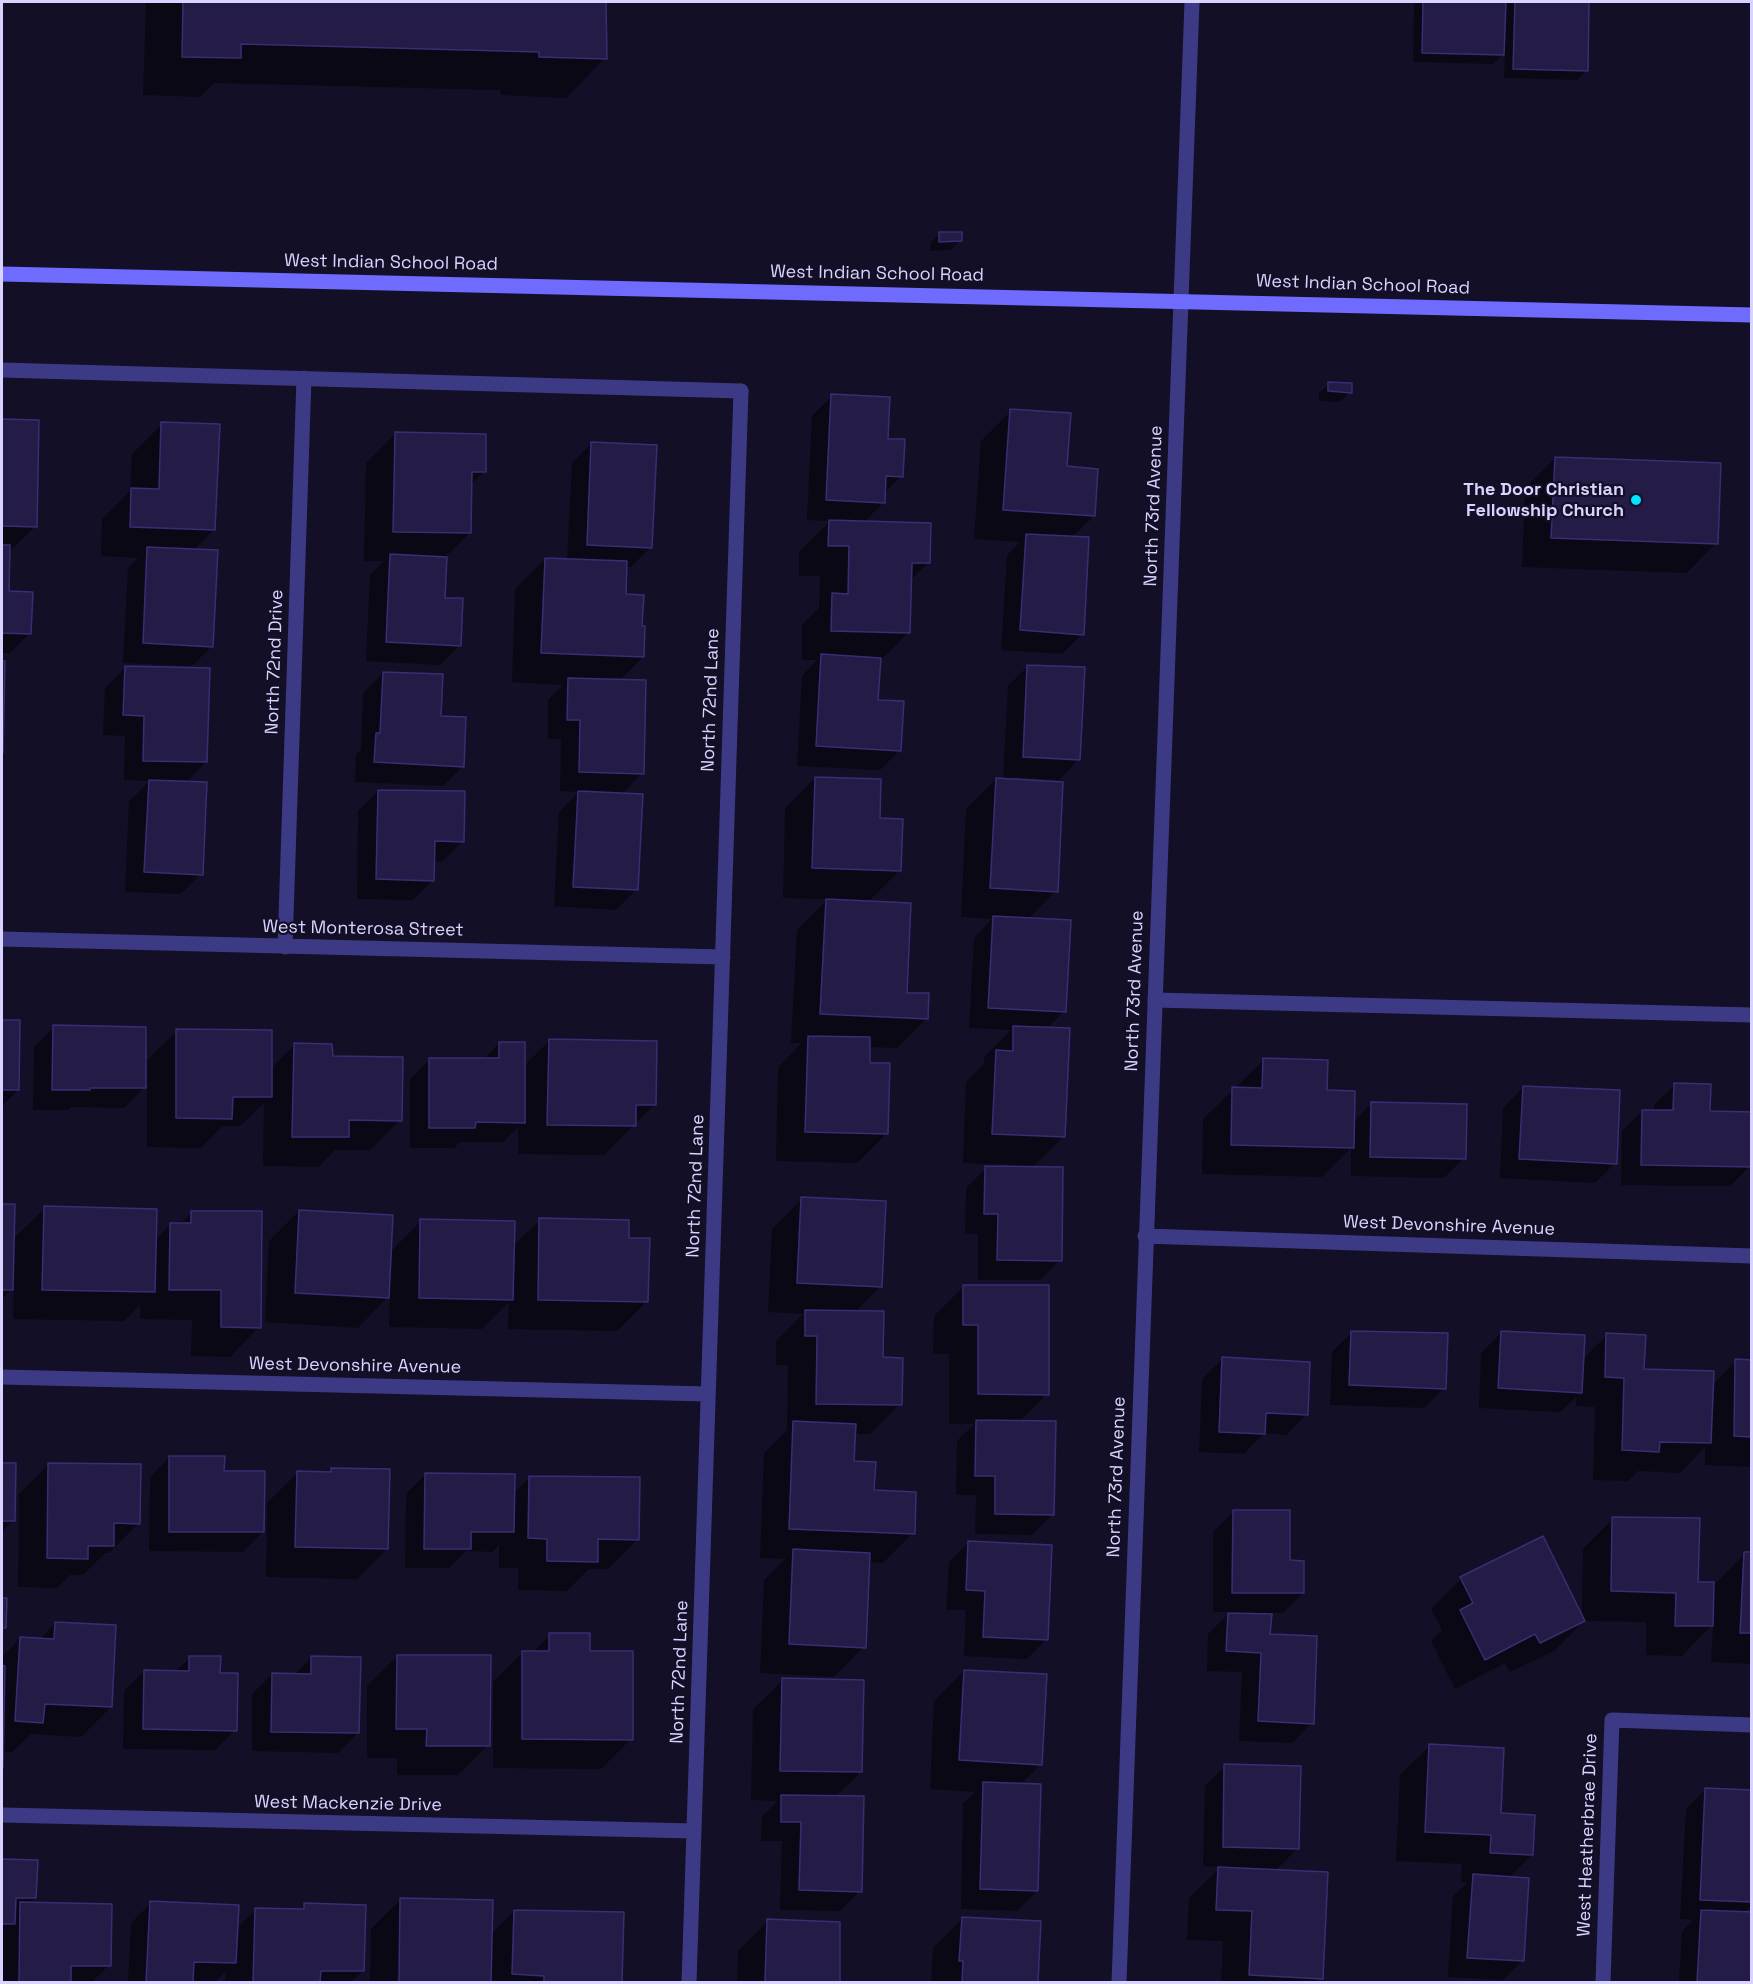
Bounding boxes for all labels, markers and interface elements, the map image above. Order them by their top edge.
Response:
street label: West Indian School Road [284,250,498,276]
street label: West Indian School Road [770,261,984,287]
street label: West Indian School Road [1256,270,1470,300]
street label: North 73rd Avenue [1140,425,1168,587]
place label: The Door Christian Fellowship Church [1463,479,1624,522]
marker: The Door Christian Fellowship Church [1629,493,1643,507]
street label: North 72nd Drive [262,589,288,735]
street label: North 72nd Lane [698,628,724,772]
street label: North 73rd Avenue [1121,910,1149,1072]
street label: West Monterosa Street [262,916,464,942]
street label: North 72nd Lane [683,1114,709,1258]
street label: West Devonshire Avenue [1343,1212,1555,1240]
street label: West Devonshire Avenue [249,1353,461,1379]
street label: North 73rd Avenue [1103,1396,1131,1558]
street label: North 72nd Lane [667,1600,693,1744]
street label: West Heatherbrae Drive [1574,1733,1602,1937]
street label: West Mackenzie Drive [254,1792,442,1816]

